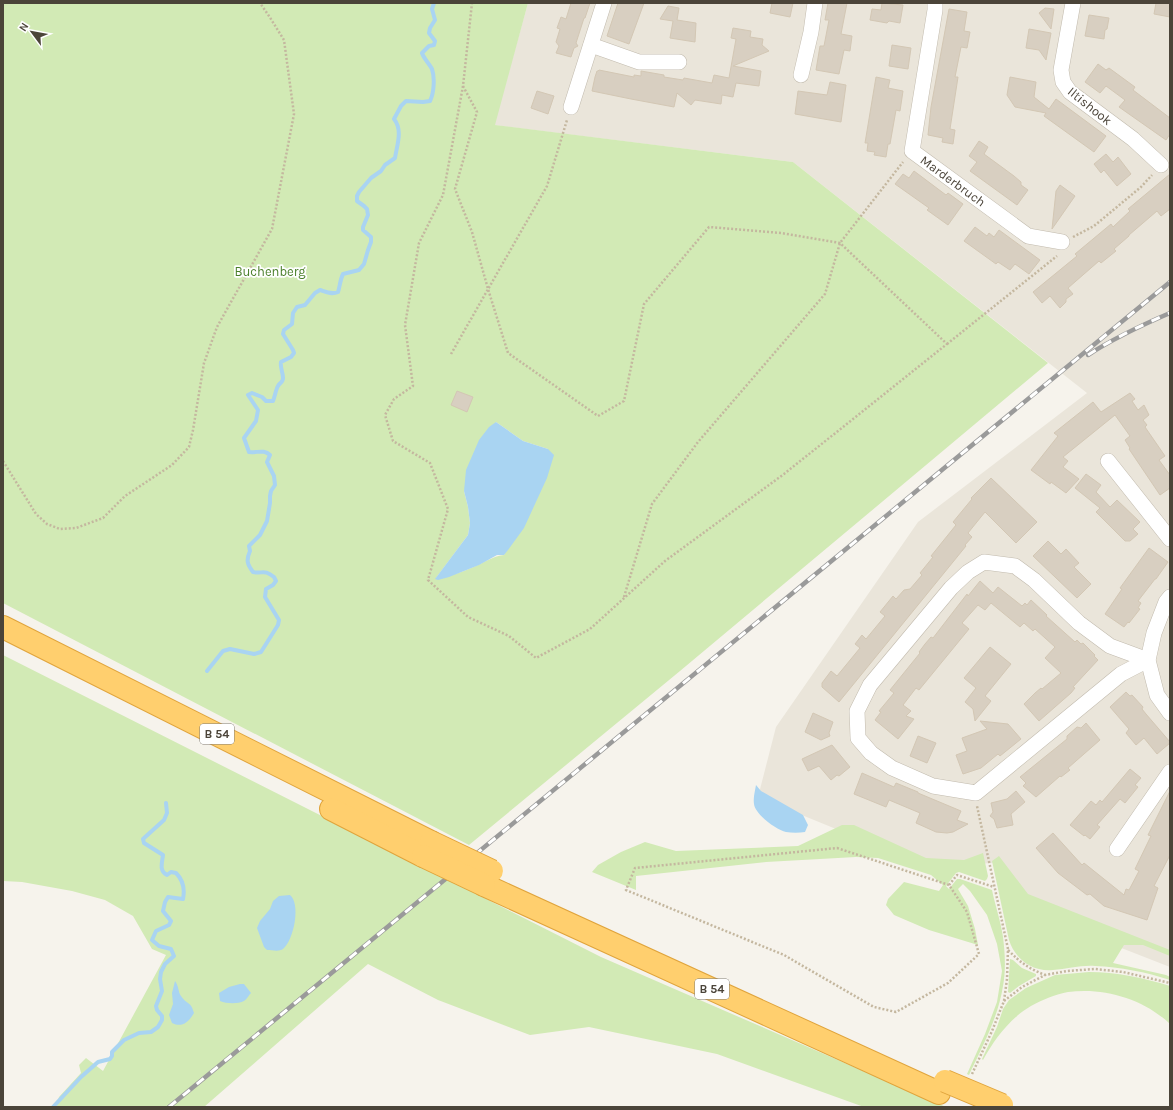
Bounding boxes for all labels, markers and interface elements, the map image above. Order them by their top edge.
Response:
north arrow [12,12,52,52]
text: N [16,20,32,34]
street label: Iltishook [1065,84,1115,128]
street label: Marderbruch [918,152,988,210]
park label: Buchenberg [234,264,306,279]
road number: B 54 [200,724,234,744]
road number: B 54 [695,979,729,999]

